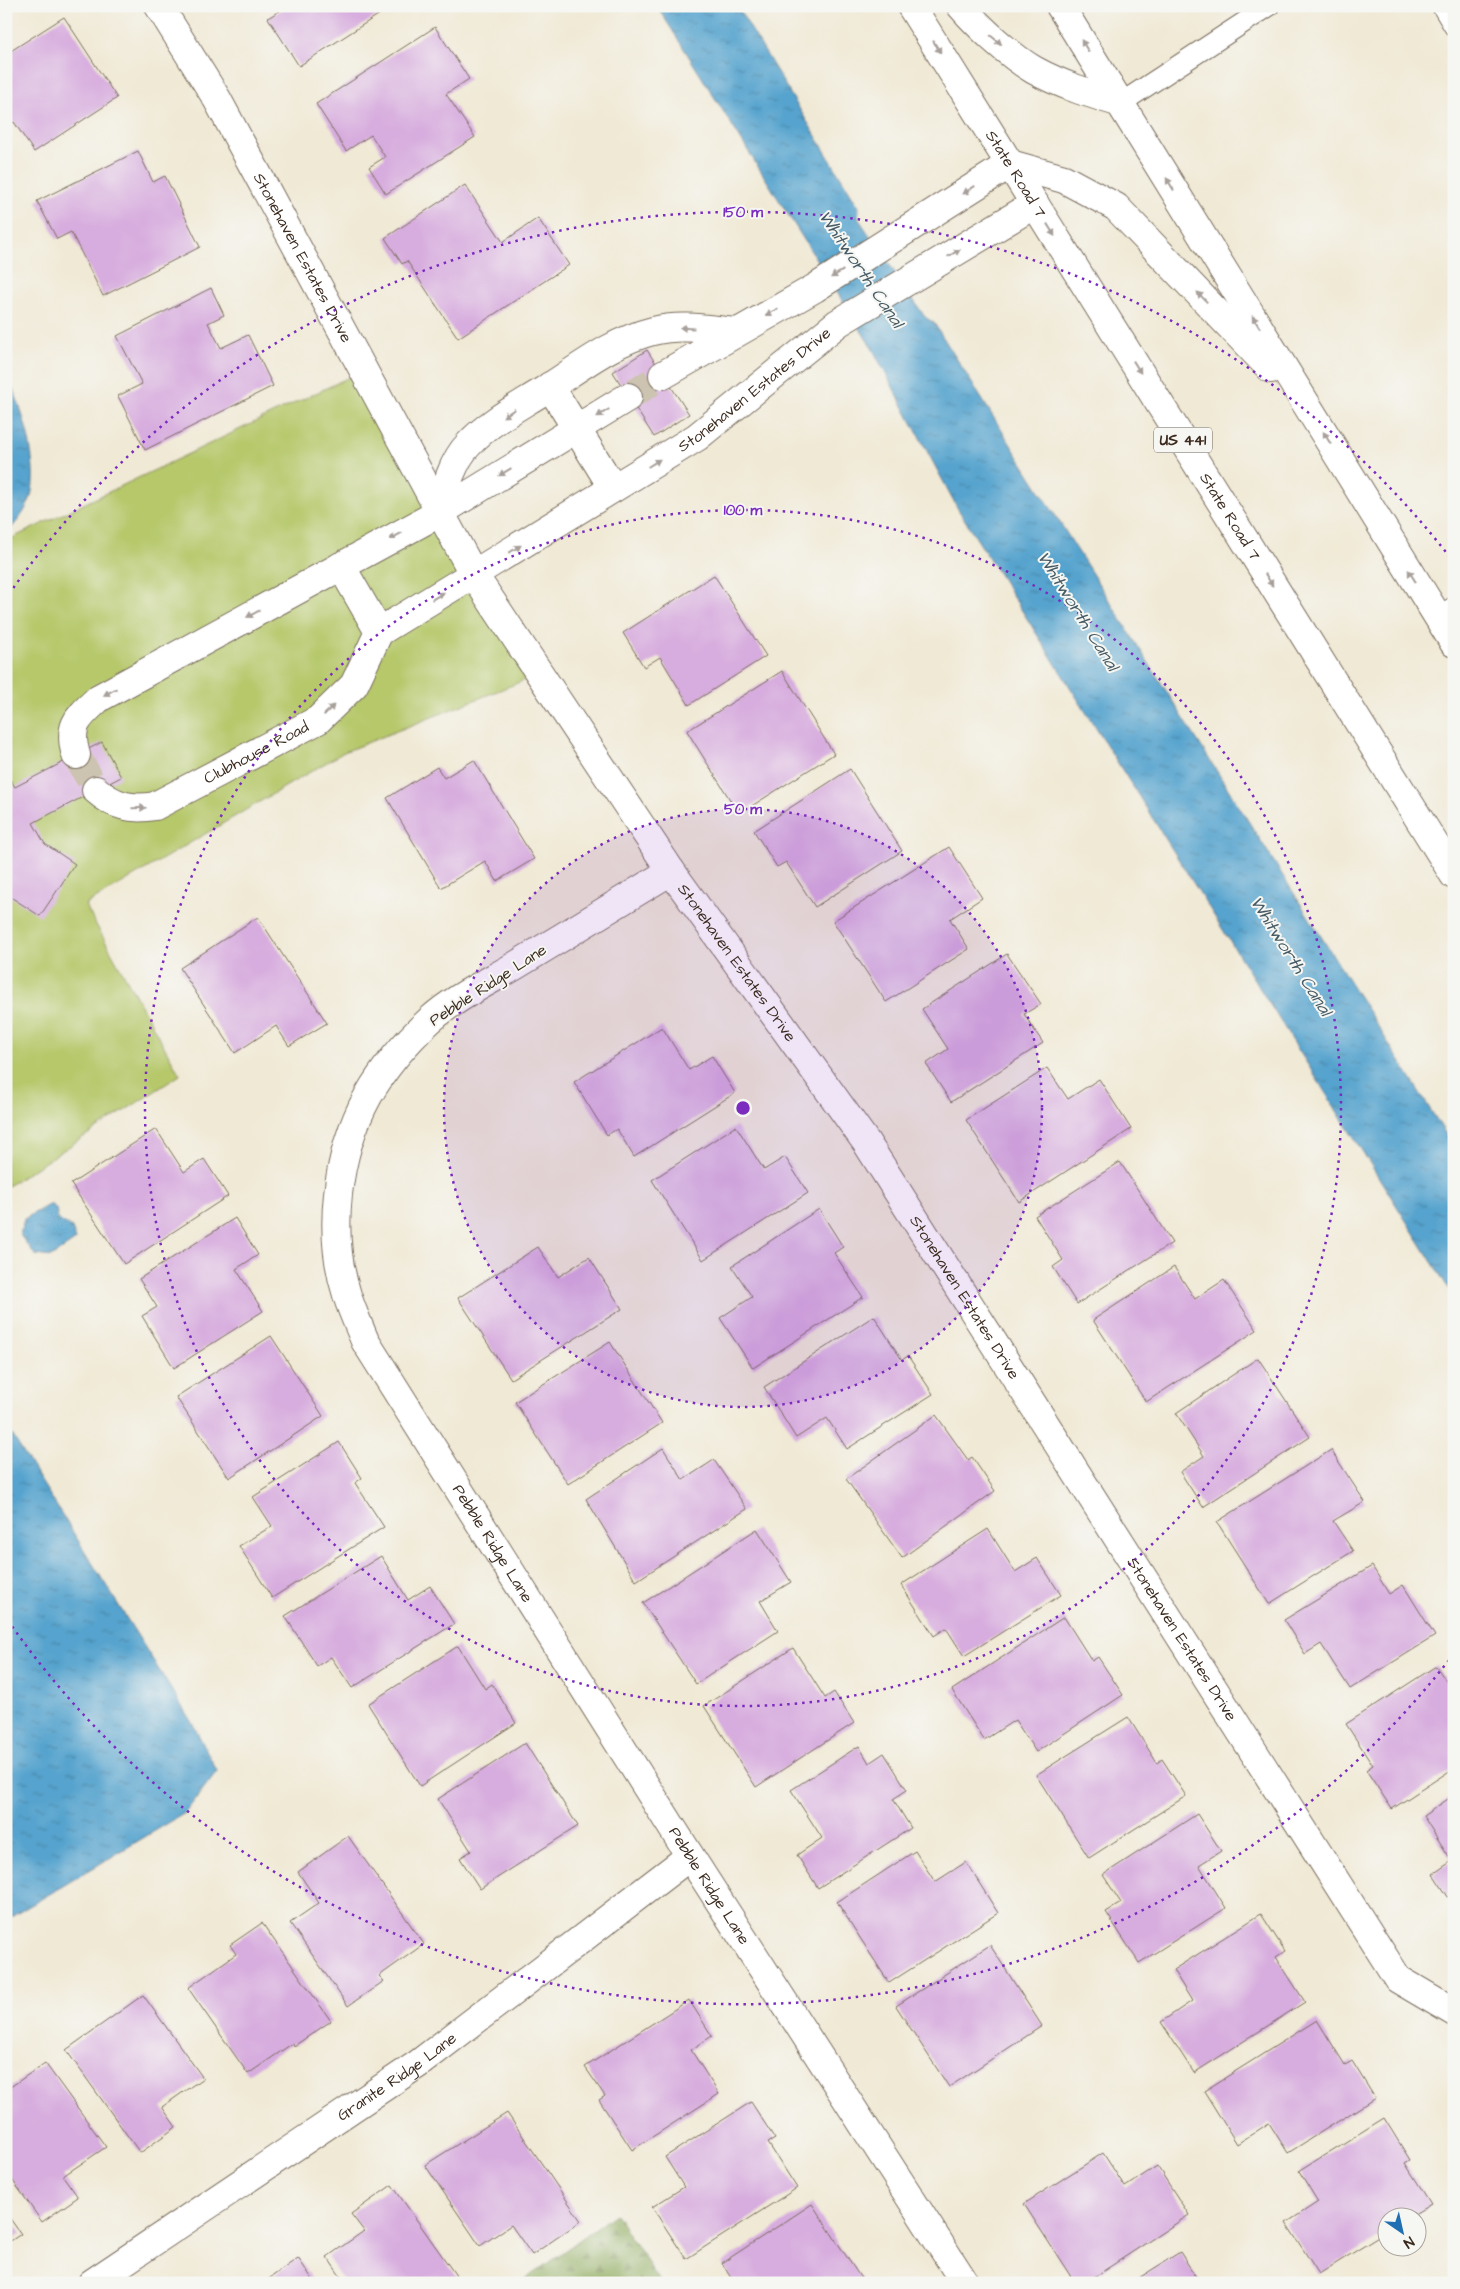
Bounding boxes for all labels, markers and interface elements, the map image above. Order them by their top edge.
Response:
one-way arrow [989,34,1002,45]
one-way arrow [1080,39,1089,52]
one-way arrow [932,41,942,54]
street label: State Road 7 [980,126,1052,222]
street label: Stonehaven Estates Drive [248,169,358,347]
one-way arrow [1166,177,1175,190]
one-way arrow [963,186,976,195]
text: 150 m [723,202,763,223]
water label: Whitworth Canal [812,205,911,334]
one-way arrow [1047,223,1056,236]
one-way arrow [947,249,960,258]
one-way arrow [831,269,844,278]
one-way arrow [1196,291,1208,303]
one-way arrow [766,307,779,316]
one-way arrow [1251,315,1260,328]
street label: Stonehaven Estates Drive [674,322,836,457]
one-way arrow [679,323,695,331]
one-way arrow [1133,361,1142,374]
one-way arrow [502,408,516,418]
one-way arrow [596,408,609,418]
road number: US 441 [1154,428,1212,452]
one-way arrow [1322,431,1331,444]
one-way arrow [648,458,661,467]
one-way arrow [498,468,511,477]
street label: State Road 7 [1194,469,1266,565]
text: 100 m [724,500,763,521]
one-way arrow [388,532,403,540]
one-way arrow [508,545,521,554]
water label: Whitworth Canal [1031,546,1126,677]
one-way arrow [1407,569,1417,582]
one-way arrow [1265,573,1274,586]
one-way arrow [431,592,444,601]
one-way arrow [246,610,261,618]
one-way arrow [104,687,117,696]
one-way arrow [322,704,334,716]
street label: Clubhouse Road [200,716,313,789]
text: 50 m [724,799,762,820]
one-way arrow [132,803,148,811]
street label: Stonehaven Estates Drive [672,879,802,1046]
water label: Whitworth Canal [1244,891,1339,1022]
street label: Pebble Ridge Lane [425,939,552,1032]
centre of rings [734,1099,752,1117]
street label: Stonehaven Estates Drive [904,1211,1025,1384]
street label: Pebble Ridge Lane [447,1480,538,1607]
street label: Stonehaven Estates Drive [1122,1553,1242,1726]
street label: Pebble Ridge Lane [663,1823,755,1949]
street label: Granite Ridge Lane [333,2027,461,2126]
north arrow [1378,2206,1428,2256]
text: N [1399,2231,1418,2253]

